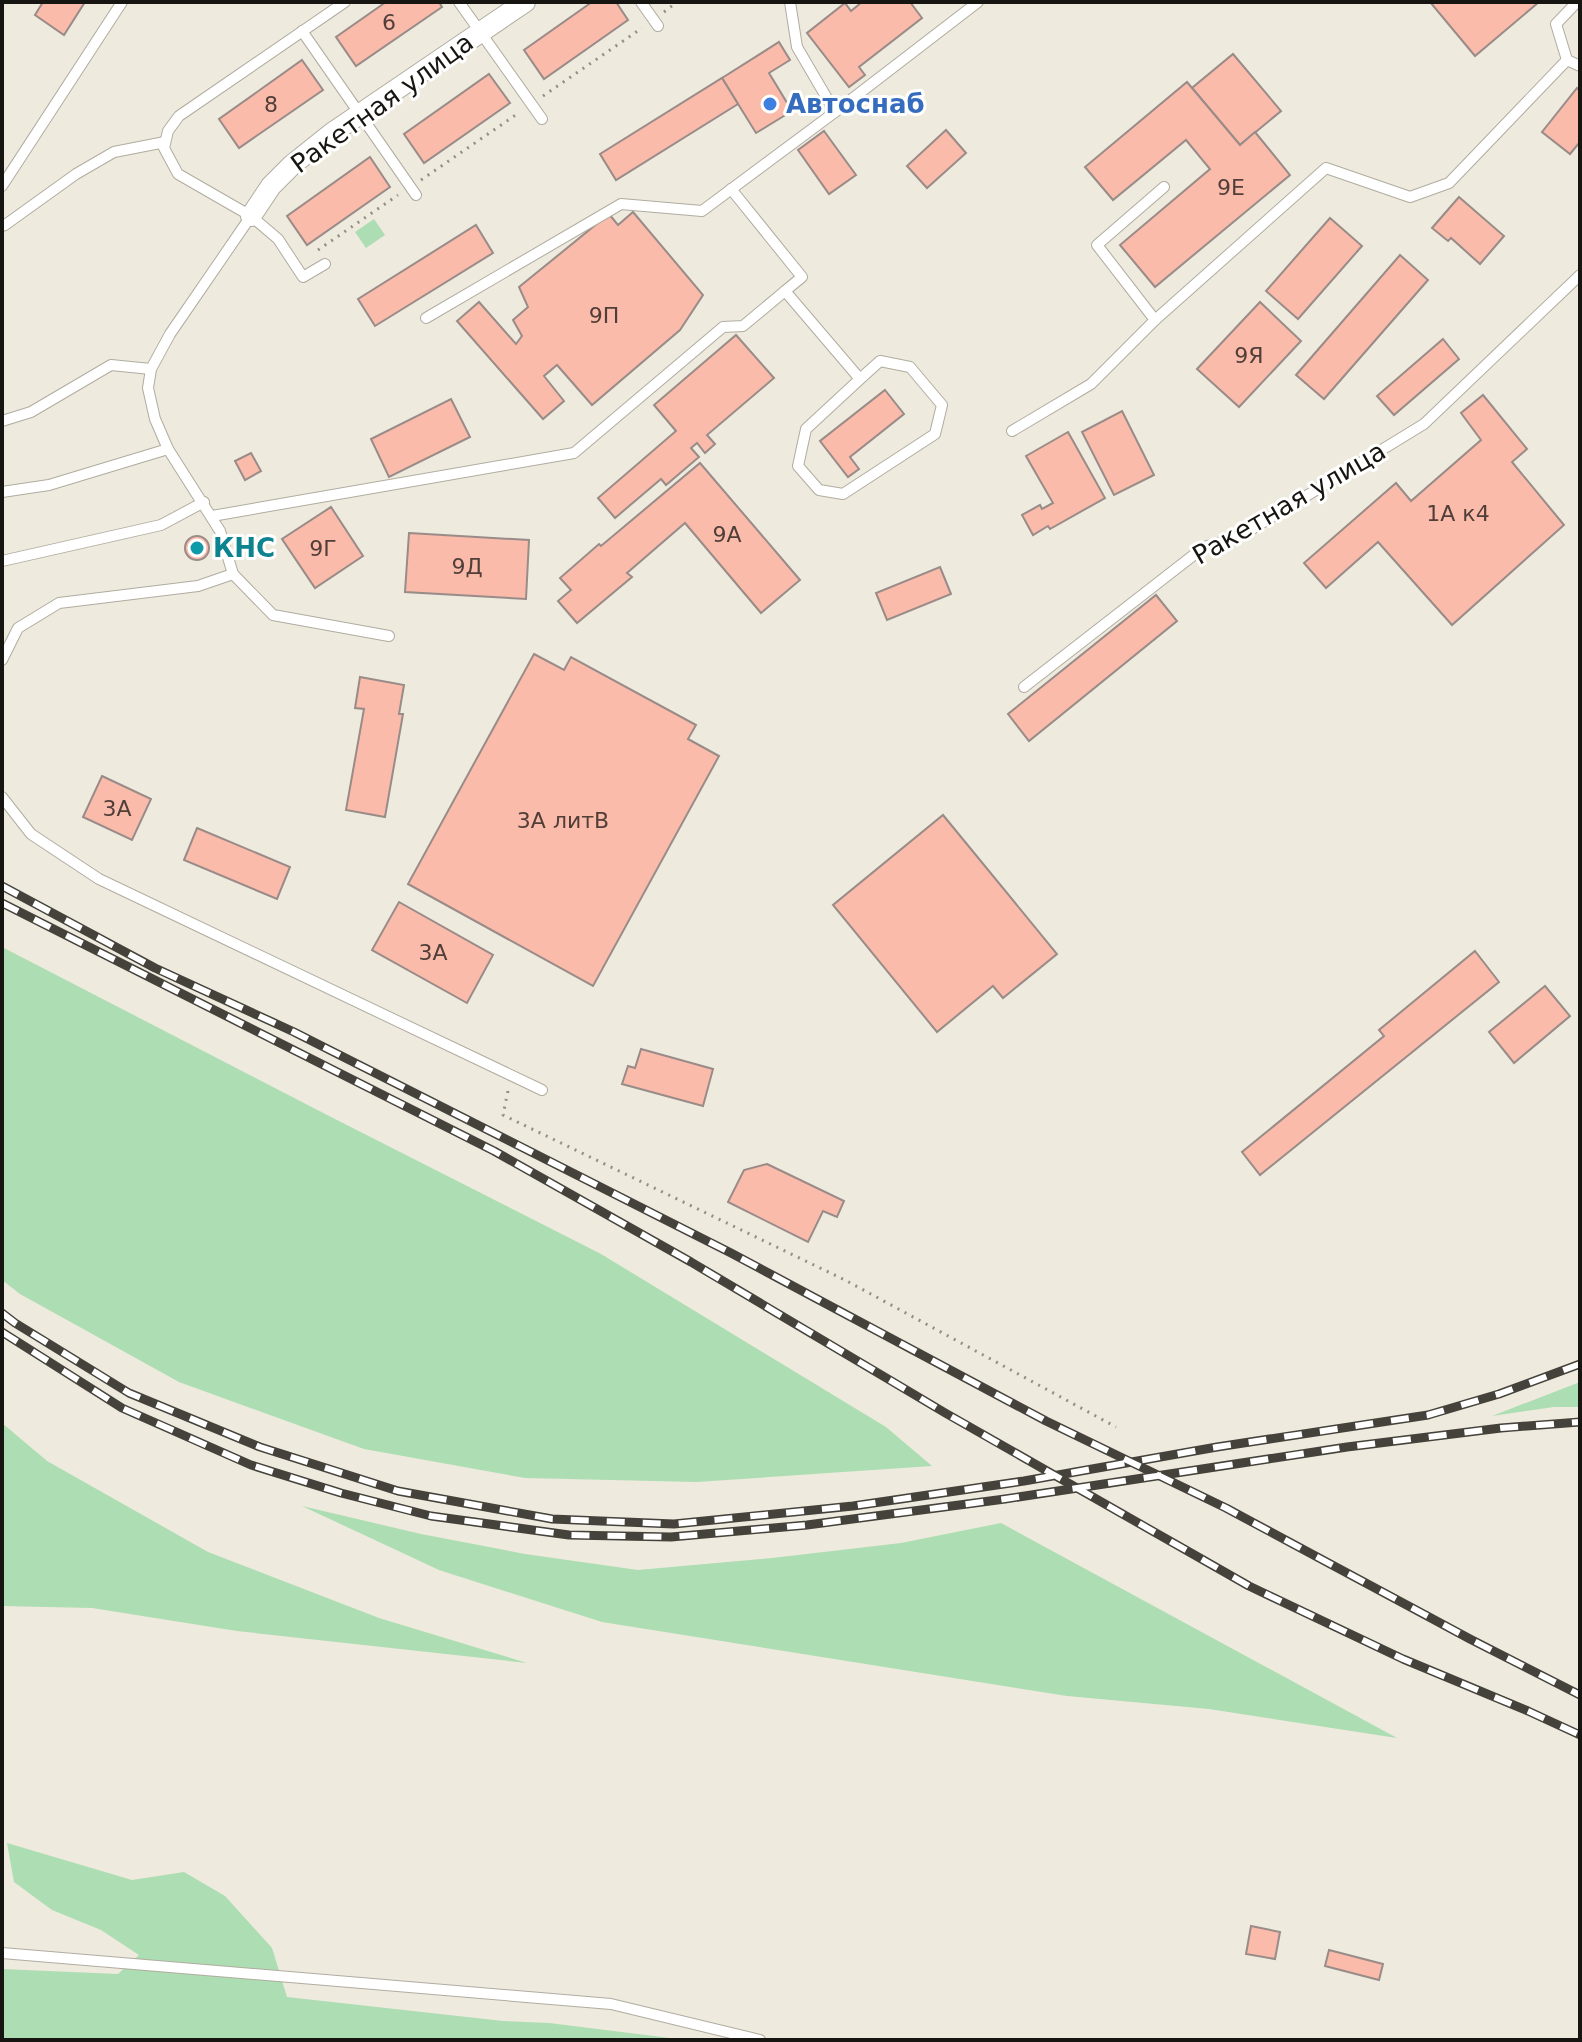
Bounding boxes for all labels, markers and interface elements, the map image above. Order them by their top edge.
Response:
house number: 6 [382,10,396,35]
street label: Ракетная улица [285,27,479,179]
place label: Автоснаб [786,89,925,119]
house number: 8 [264,92,278,117]
marker: Автоснаб [761,95,779,113]
house number: 9Е [1217,175,1245,200]
house number: 9П [589,303,619,328]
house number: 9Я [1234,343,1264,368]
street label: Ракетная улица [1187,436,1391,570]
house number: 1А к4 [1426,501,1490,526]
house number: 9А [712,522,742,547]
place label: КНС [213,533,275,563]
house number: 9Г [309,536,337,561]
marker: КНС [188,539,206,557]
house number: 9Д [451,554,483,579]
house number: 3А [102,796,132,821]
house number: 3А литВ [517,808,609,833]
house number: 3А [418,940,448,965]

